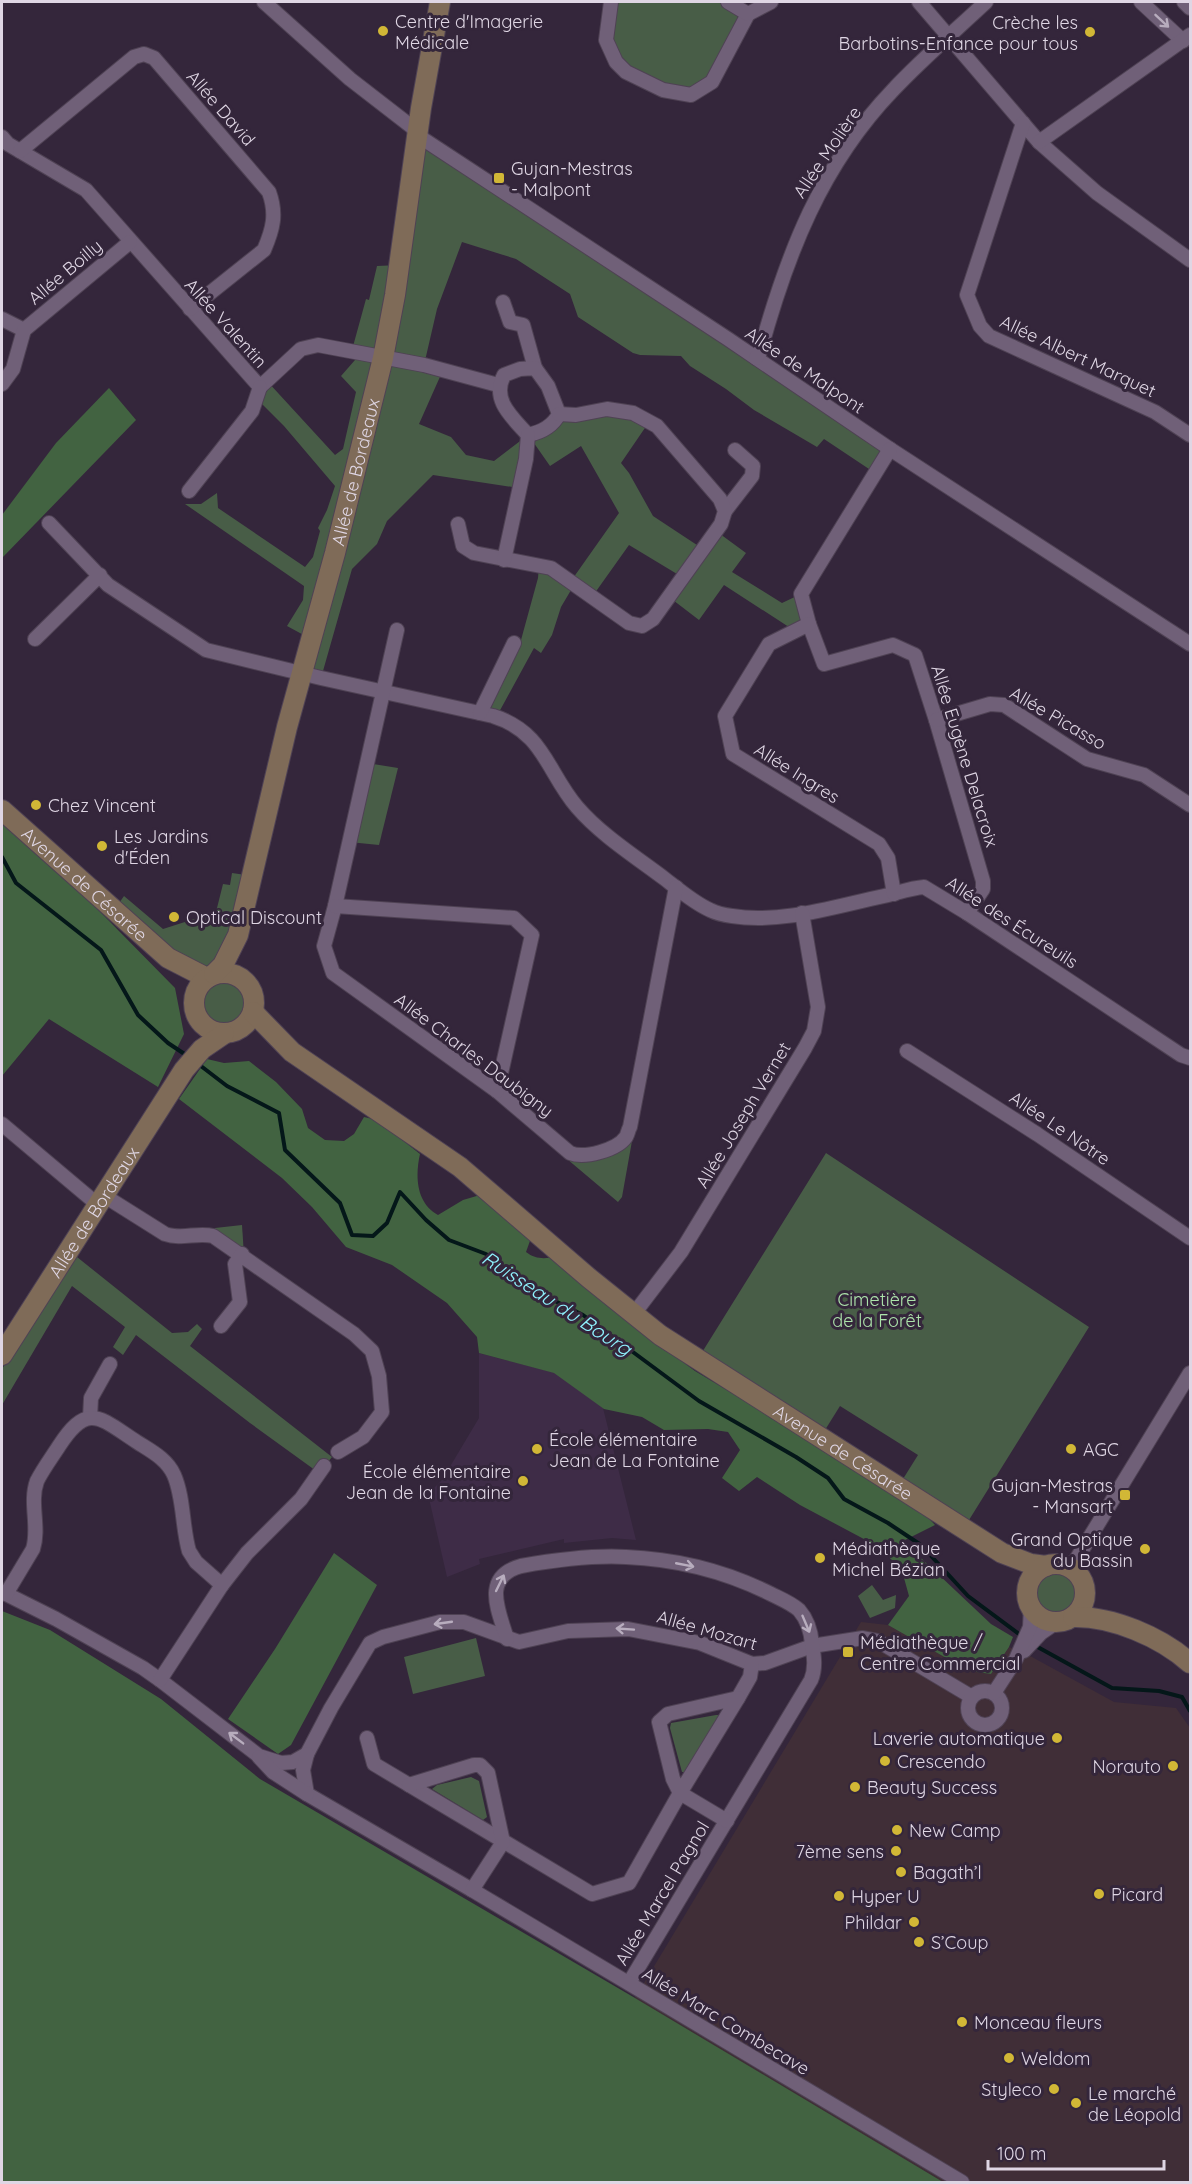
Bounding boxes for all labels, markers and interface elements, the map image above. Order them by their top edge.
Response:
place label: Centre d'Imagerie Médicale [395,10,543,54]
place label: Crèche les Barbotins-Enfance pour tous [839,11,1078,55]
one-way arrow [1154,14,1169,28]
marker: Centre d'Imagerie Médicale [376,24,390,38]
marker: Crèche les Barbotins-Enfance pour tous [1083,25,1097,39]
street label: Allée David [182,65,260,151]
street label: Allée Molière [788,102,866,202]
place label: Gujan-Mestras - Malpont [511,157,633,201]
marker: Gujan-Mestras - Malpont [492,171,506,185]
street label: Allée Boilly [23,234,107,310]
street label: Allée Valentin [180,273,272,373]
street label: Allée Albert Marquet [996,310,1160,402]
street label: Allée de Malpont [741,322,869,418]
street label: Allée de Bordeaux [326,396,384,548]
street label: Allée Eugène Delacroix [926,662,1004,850]
street label: Allée Picasso [1006,681,1110,755]
street label: Allée Ingres [750,738,844,808]
place label: Chez Vincent [48,794,156,817]
marker: Chez Vincent [29,798,43,812]
street label: Avenue de Césarée [17,822,153,946]
place label: Les Jardins d'Éden [114,825,208,869]
marker: Les Jardins d'Éden [95,839,109,853]
street label: Allée des Écureuils [942,871,1082,973]
place label: Optical Discount [186,906,322,929]
marker: Optical Discount [167,910,181,924]
street label: Allée Charles Daubigny [390,988,558,1122]
street label: Allée Joseph Vernet [690,1038,796,1192]
street label: Allée Le Nôtre [1005,1086,1115,1170]
street label: Allée de Bordeaux [43,1142,144,1282]
water label: Ruisseau du Bourg [477,1245,638,1362]
park label: Cimetière de la Forêt [832,1288,922,1332]
street label: Avenue de Césarée [769,1399,917,1505]
place label: École élémentaire Jean de La Fontaine [549,1428,720,1472]
place label: AGC [1083,1438,1119,1461]
marker: École élémentaire Jean de La Fontaine [530,1442,544,1456]
marker: AGC [1064,1442,1078,1456]
place label: École élémentaire Jean de la Fontaine [346,1460,511,1504]
marker: École élémentaire Jean de la Fontaine [516,1474,530,1488]
place label: Gujan-Mestras - Mansart [991,1474,1113,1518]
marker: Gujan-Mestras - Mansart [1118,1488,1132,1502]
place label: Grand Optique du Bassin [1011,1528,1133,1572]
place label: Médiathèque Michel Bézian [832,1537,945,1581]
marker: Grand Optique du Bassin [1138,1542,1152,1556]
marker: Médiathèque Michel Bézian [813,1551,827,1565]
one-way arrow [675,1560,695,1571]
one-way arrow [494,1574,506,1592]
street label: Allée Mozart [654,1605,760,1655]
one-way arrow [801,1614,812,1633]
one-way arrow [434,1617,454,1628]
one-way arrow [616,1623,636,1634]
place label: Médiathèque / Centre Commercial [860,1631,1020,1675]
marker: Médiathèque / Centre Commercial [841,1645,855,1659]
place label: Laverie automatique [873,1727,1045,1750]
marker: Laverie automatique [1050,1731,1064,1745]
one-way arrow [228,1732,244,1745]
place label: Crescendo [897,1750,986,1773]
marker: Crescendo [878,1754,892,1768]
place label: Norauto [1092,1755,1161,1778]
marker: Norauto [1166,1759,1180,1773]
place label: Beauty Success [867,1776,997,1799]
marker: Beauty Success [848,1780,862,1794]
street label: Allée Marcel Pagnol [610,1817,714,1969]
place label: New Camp [909,1819,1001,1842]
marker: New Camp [890,1823,904,1837]
place label: 7ème sens [796,1840,884,1863]
marker: 7ème sens [889,1844,903,1858]
place label: Bagath’l [913,1861,982,1884]
marker: Bagath’l [894,1865,908,1879]
place label: Picard [1111,1883,1163,1906]
place label: Hyper U [851,1885,920,1908]
marker: Picard [1092,1887,1106,1901]
marker: Hyper U [832,1889,846,1903]
place label: Phildar [844,1911,902,1934]
marker: Phildar [907,1915,921,1929]
place label: S’Coup [931,1931,988,1954]
marker: S’Coup [912,1935,926,1949]
street label: Allée Marc Combecave [638,1962,814,2080]
place label: Monceau fleurs [974,2011,1102,2034]
marker: Monceau fleurs [955,2015,969,2029]
place label: Weldom [1021,2047,1090,2070]
marker: Weldom [1002,2051,1016,2065]
place label: Styleco [981,2078,1042,2101]
marker: Styleco [1047,2082,1061,2096]
place label: Le marché de Léopold [1088,2082,1181,2126]
marker: Le marché de Léopold [1069,2096,1083,2110]
scale bar [988,2133,1164,2171]
text: 100 m [997,2142,1046,2165]

